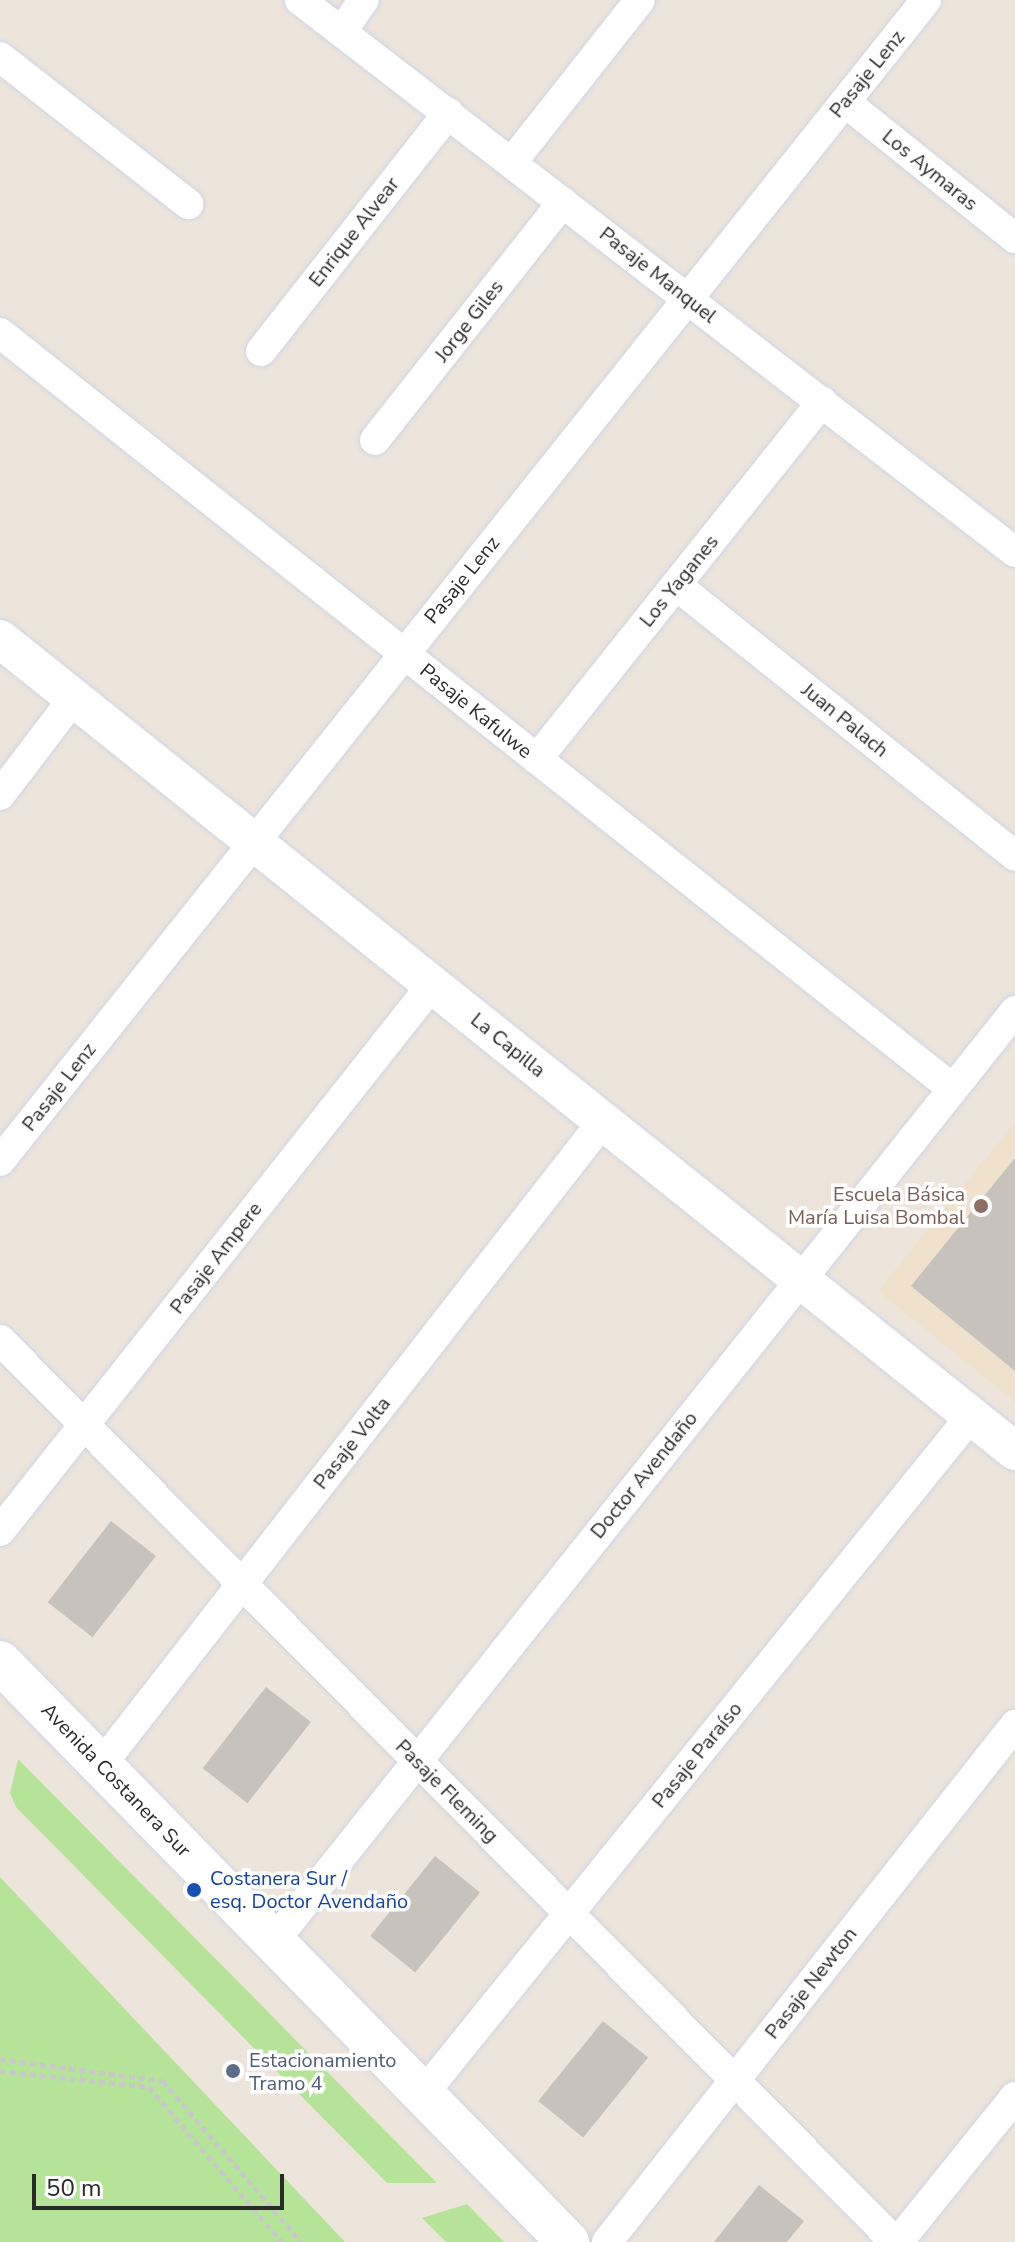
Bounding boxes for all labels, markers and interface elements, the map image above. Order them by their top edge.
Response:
street label: Pasaje Lenz [824,25,910,123]
street label: Los Aymaras [877,124,983,216]
street label: Enrique Alvear [304,172,404,292]
street label: Pasaje Manquel [595,222,721,328]
street label: Jorge Giles [430,275,508,367]
street label: Los Yaganes [635,530,723,632]
street label: Pasaje Lenz [419,531,505,629]
street label: Pasaje Kafulwe [415,658,537,764]
street label: Juan Palach [797,678,893,762]
street label: La Capilla [466,1008,550,1082]
street label: Pasaje Lenz [17,1038,101,1136]
place label: Escuela Básica María Luisa Bombal [788,1182,965,1229]
street label: Pasaje Ampere [165,1197,267,1319]
marker: Escuela Básica María Luisa Bombal [972,1197,990,1215]
street label: Pasaje Volta [309,1392,395,1494]
street label: Doctor Avendaño [585,1407,703,1543]
street label: Pasaje Paraíso [647,1697,747,1813]
street label: Avenida Costanera Sur [36,1698,196,1862]
street label: Pasaje Fleming [391,1735,503,1847]
place label: Costanera Sur / esq. Doctor Avendaño [210,1866,408,1913]
marker: Costanera Sur / esq. Doctor Avendaño [185,1881,203,1899]
street label: Pasaje Newton [760,1922,862,2044]
place label: Estacionamiento Tramo 4 [249,2048,396,2095]
marker: Estacionamiento Tramo 4 [224,2062,242,2080]
scale bar [36,2158,288,2208]
text: 50 m [46,2172,102,2204]

